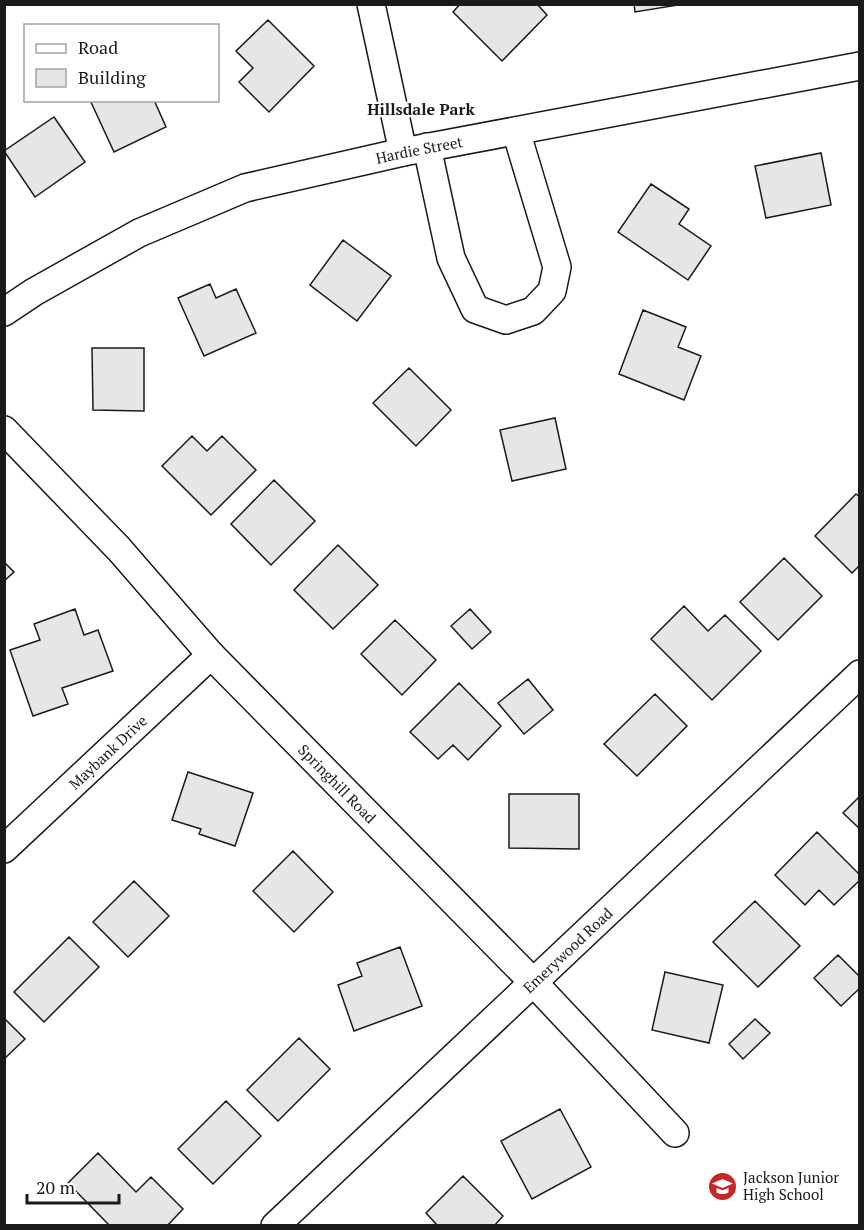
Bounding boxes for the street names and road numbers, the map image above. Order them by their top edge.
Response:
street label: Hardie Street [374,131,465,168]
street label: Maybank Drive [64,710,151,793]
street label: Springhill Road [294,740,381,827]
street label: Emerywood Road [518,903,616,997]

